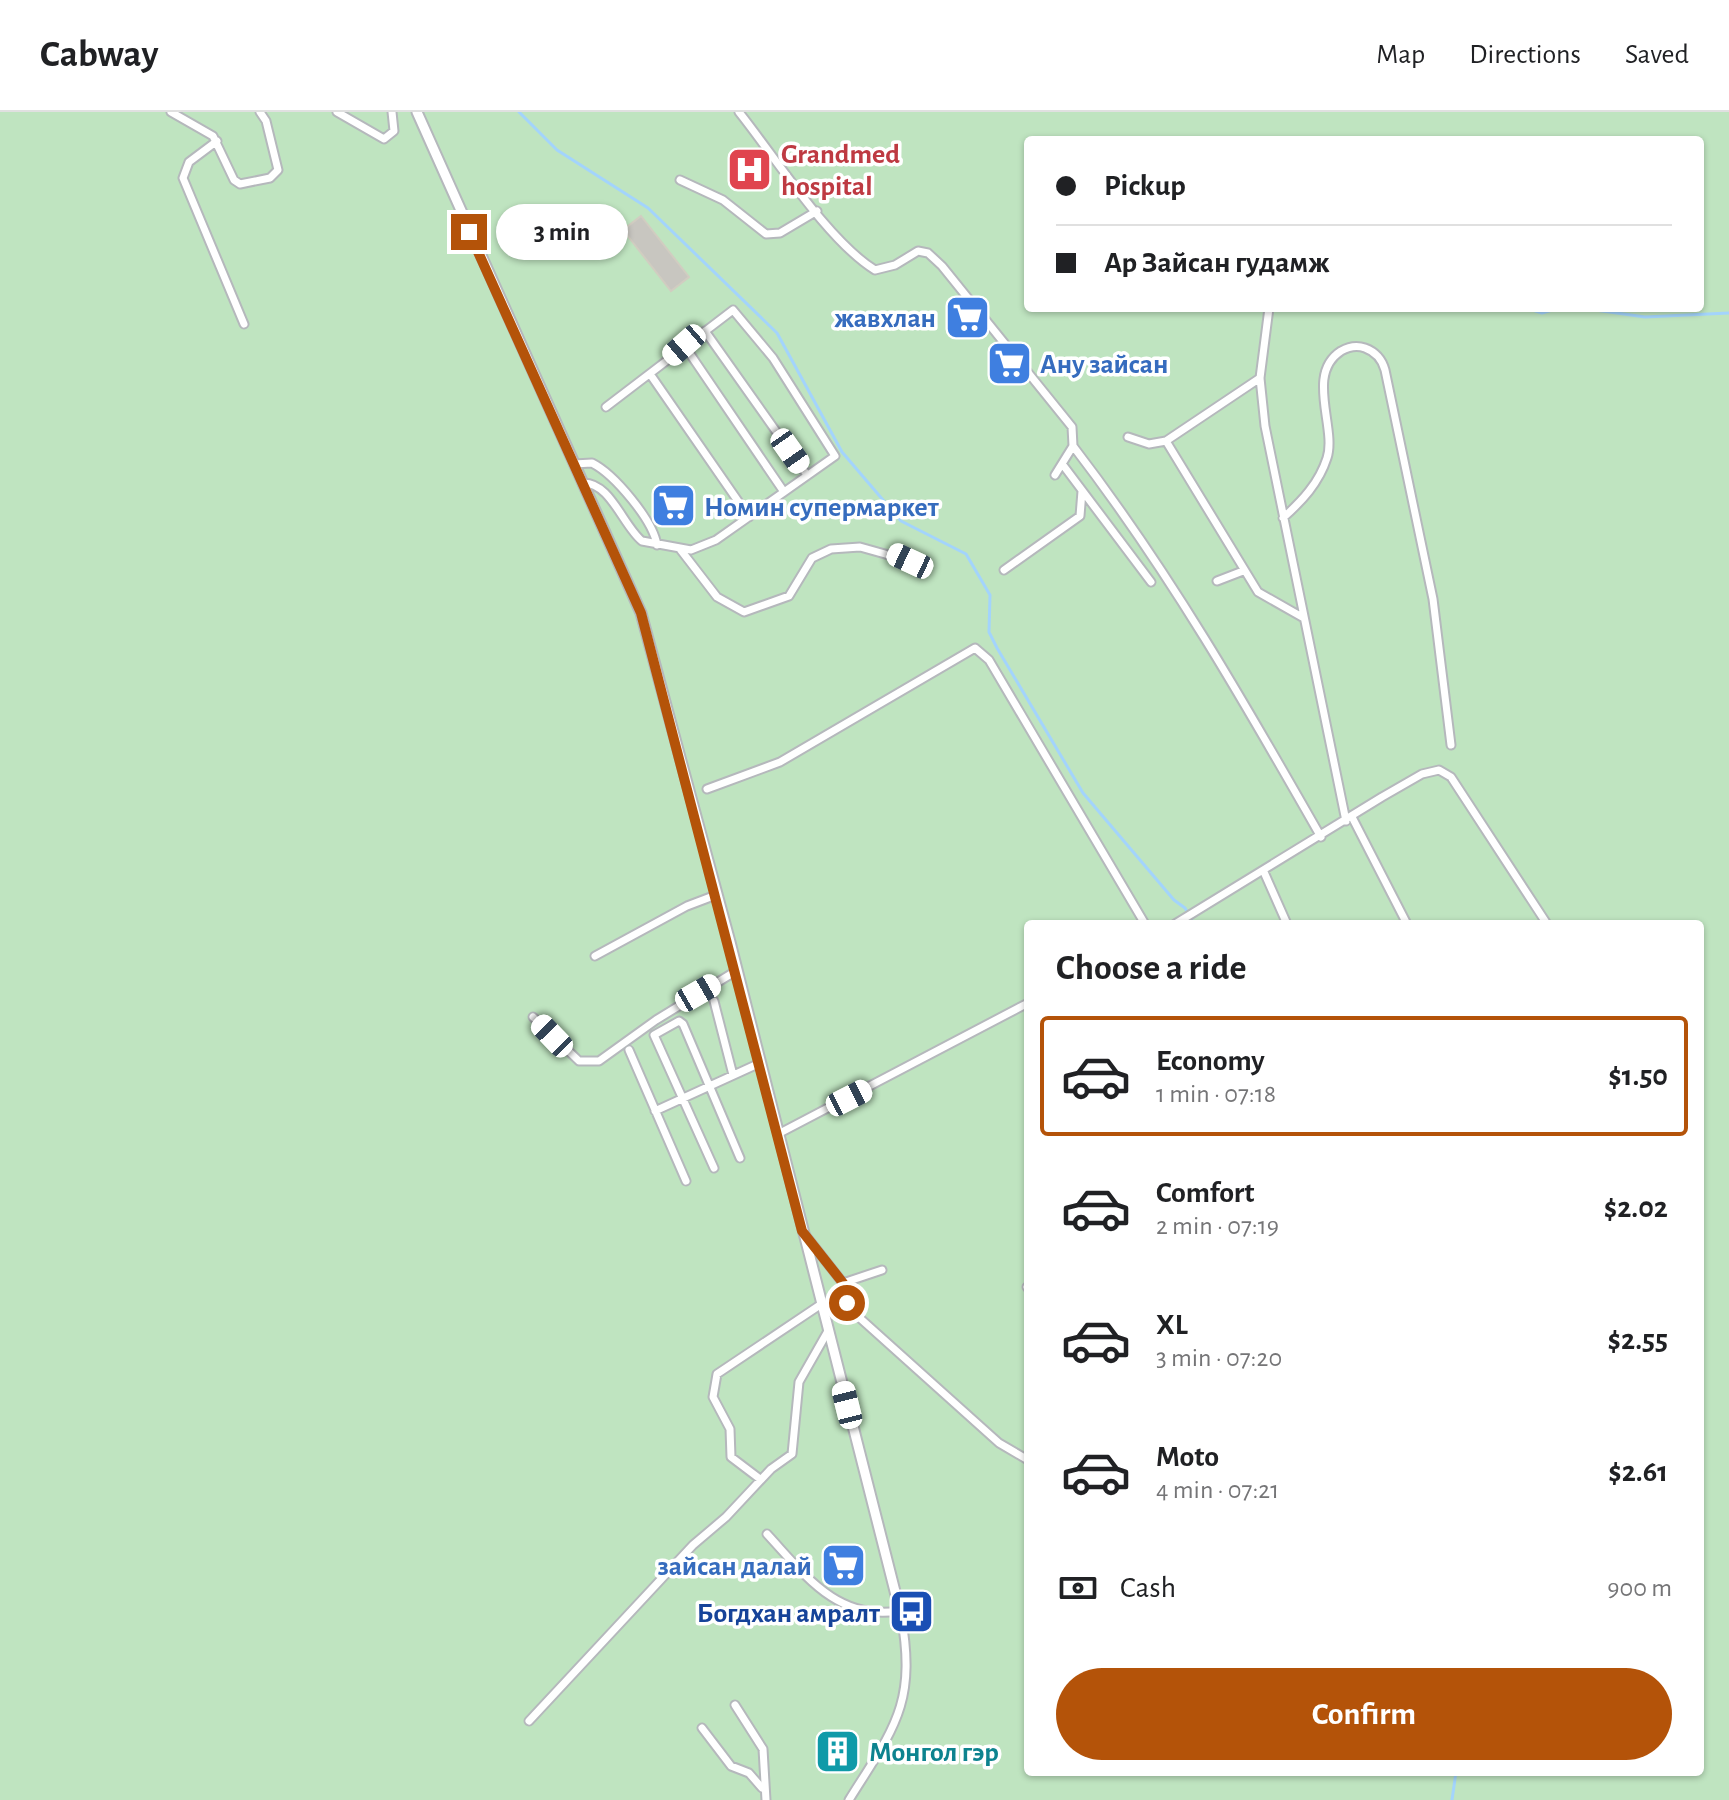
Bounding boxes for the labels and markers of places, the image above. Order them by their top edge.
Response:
place label: Grandmed hospital [781,141,900,201]
hospital icon: Grandmed hospital [726,145,774,193]
supermarket icon: жавхлан [943,293,991,341]
place label: жавхлан [834,305,936,333]
supermarket icon: Ану зайсан [985,339,1033,387]
place label: Ану зайсан [1040,351,1168,379]
supermarket icon: Номин супермаркет [649,482,697,530]
place label: Номин супермаркет [704,494,940,522]
supermarket icon: зайсан далай [819,1541,867,1589]
place label: зайсан далай [657,1553,812,1581]
bus stop icon: Богдхан амралт [887,1588,935,1636]
place label: Богдхан амралт [697,1600,881,1628]
building icon: Монгол гэр [814,1727,862,1775]
place label: Монгол гэр [869,1739,999,1767]

